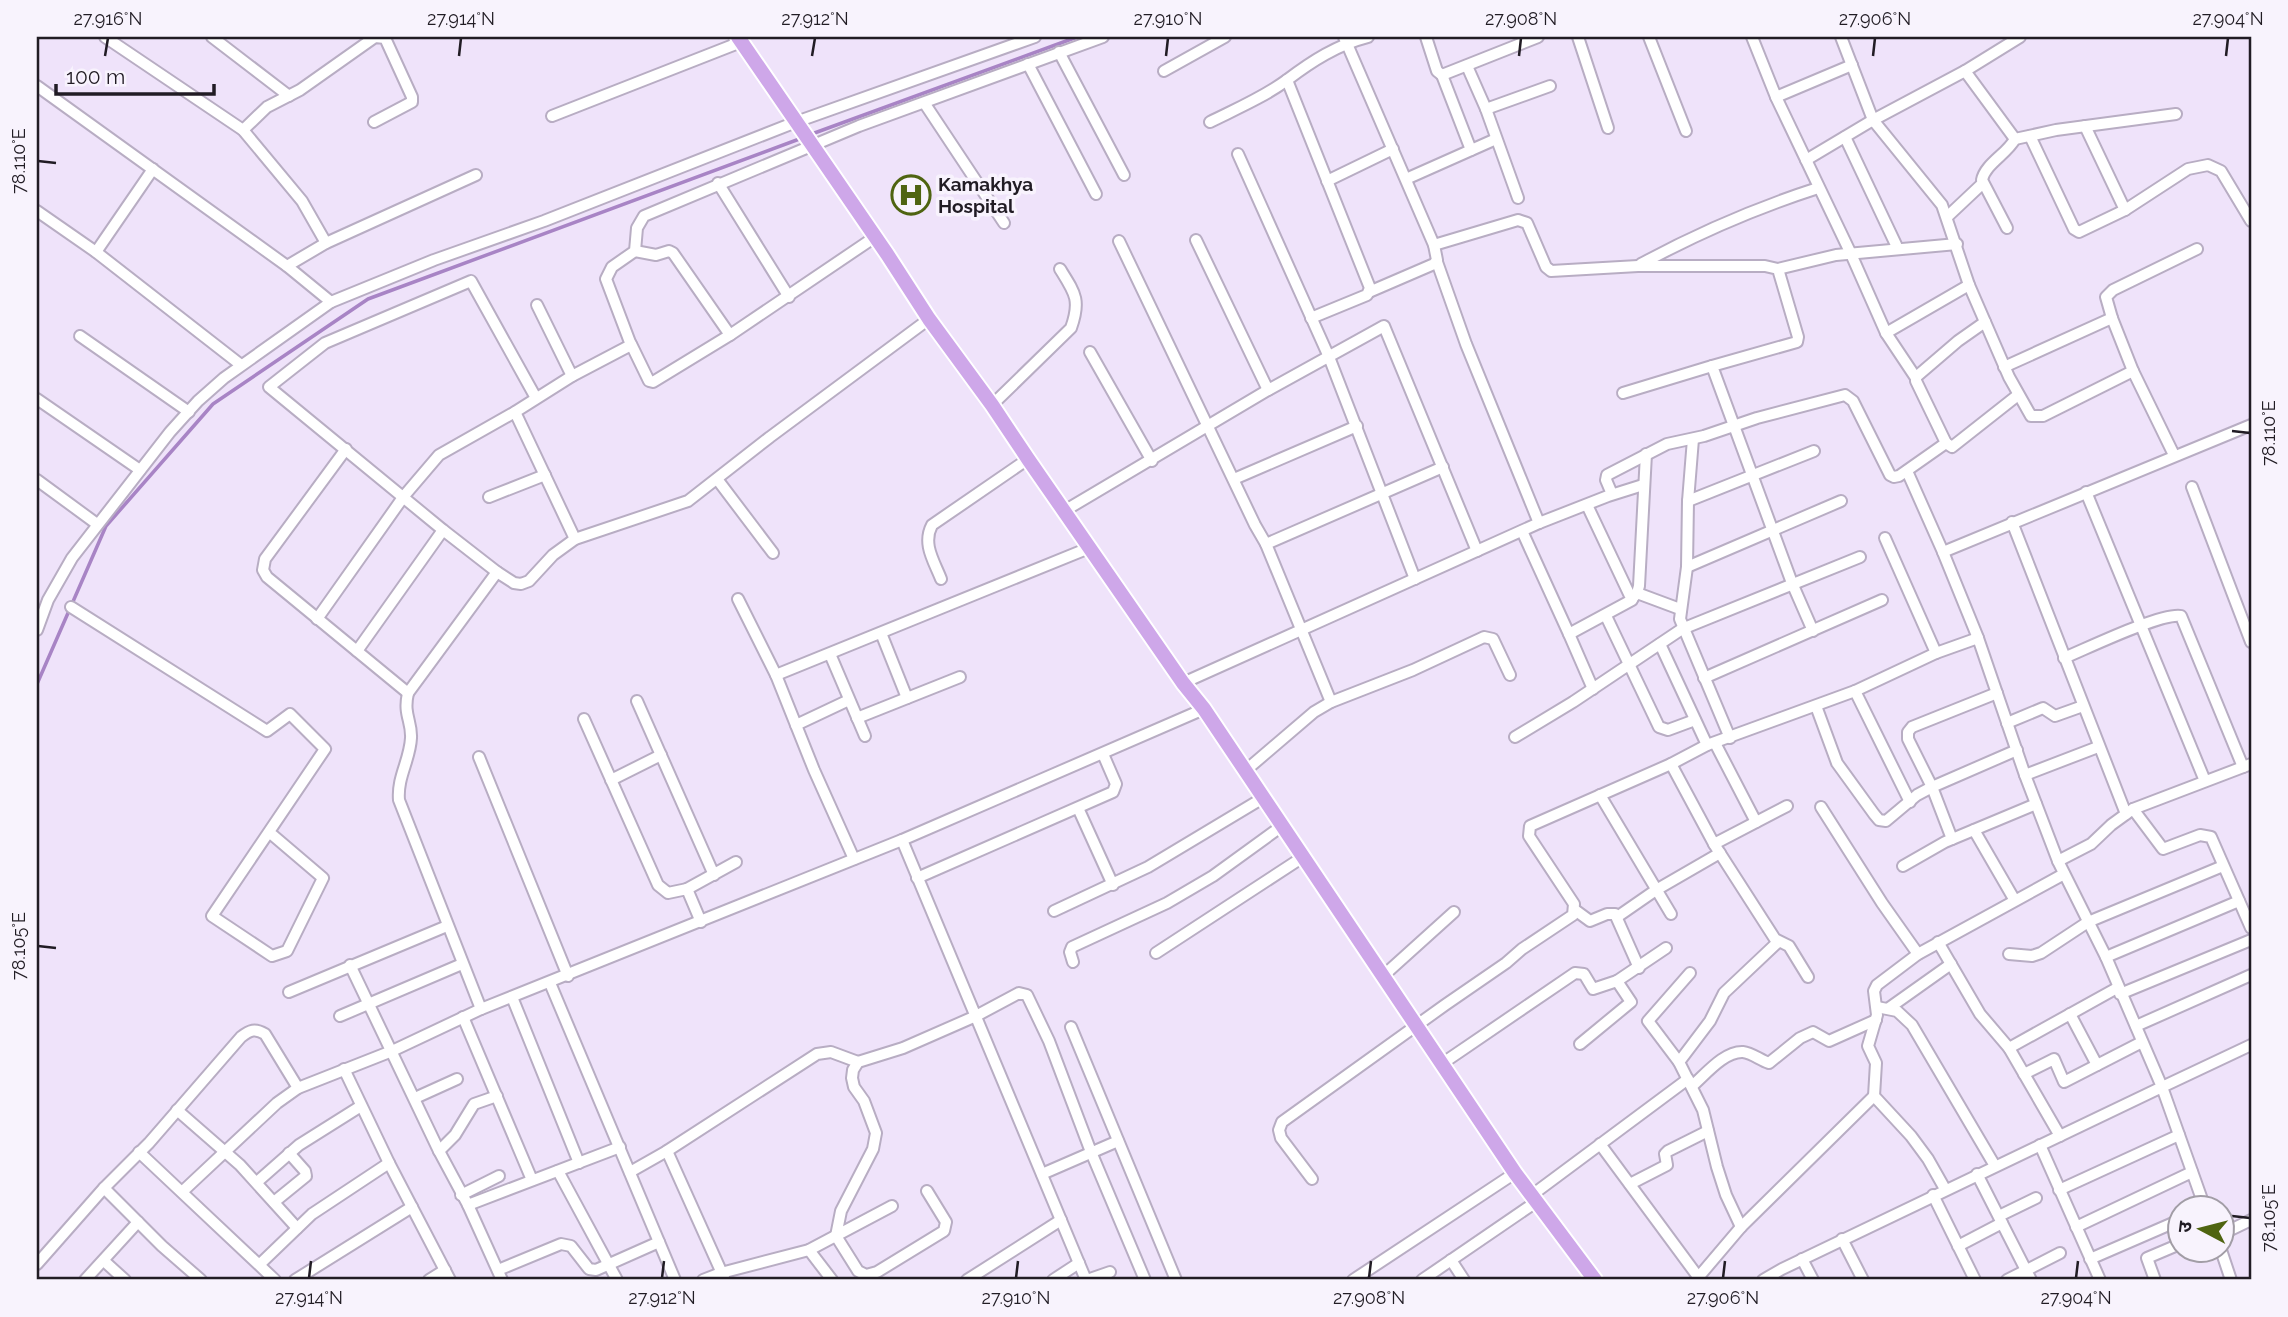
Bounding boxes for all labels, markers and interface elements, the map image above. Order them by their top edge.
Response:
text: 27.916°N [73,8,143,29]
text: 27.914°N [427,8,495,29]
text: 27.912°N [781,8,849,29]
text: 27.910°N [1134,8,1202,29]
text: 27.908°N [1485,8,1557,29]
text: 27.906°N [1839,8,1911,29]
text: 27.904°N [2192,8,2264,29]
scale bar [56,52,214,96]
text: 100 m [66,64,125,89]
text: 78.110°E [8,128,29,194]
place label: Kamakhya Hospital [938,173,1033,217]
hospital icon: Kamakhya Hospital [890,174,932,216]
text: 78.110°E [2258,400,2279,466]
text: 78.105°E [8,912,29,980]
text: 78.105°E [2258,1184,2279,1252]
north arrow [2166,1194,2236,1264]
text: उ [2173,1219,2196,1234]
text: 27.914°N [275,1287,343,1308]
text: 27.912°N [628,1287,696,1308]
text: 27.910°N [982,1287,1050,1308]
text: 27.908°N [1333,1287,1405,1308]
text: 27.906°N [1687,1287,1759,1308]
text: 27.904°N [2040,1287,2112,1308]

